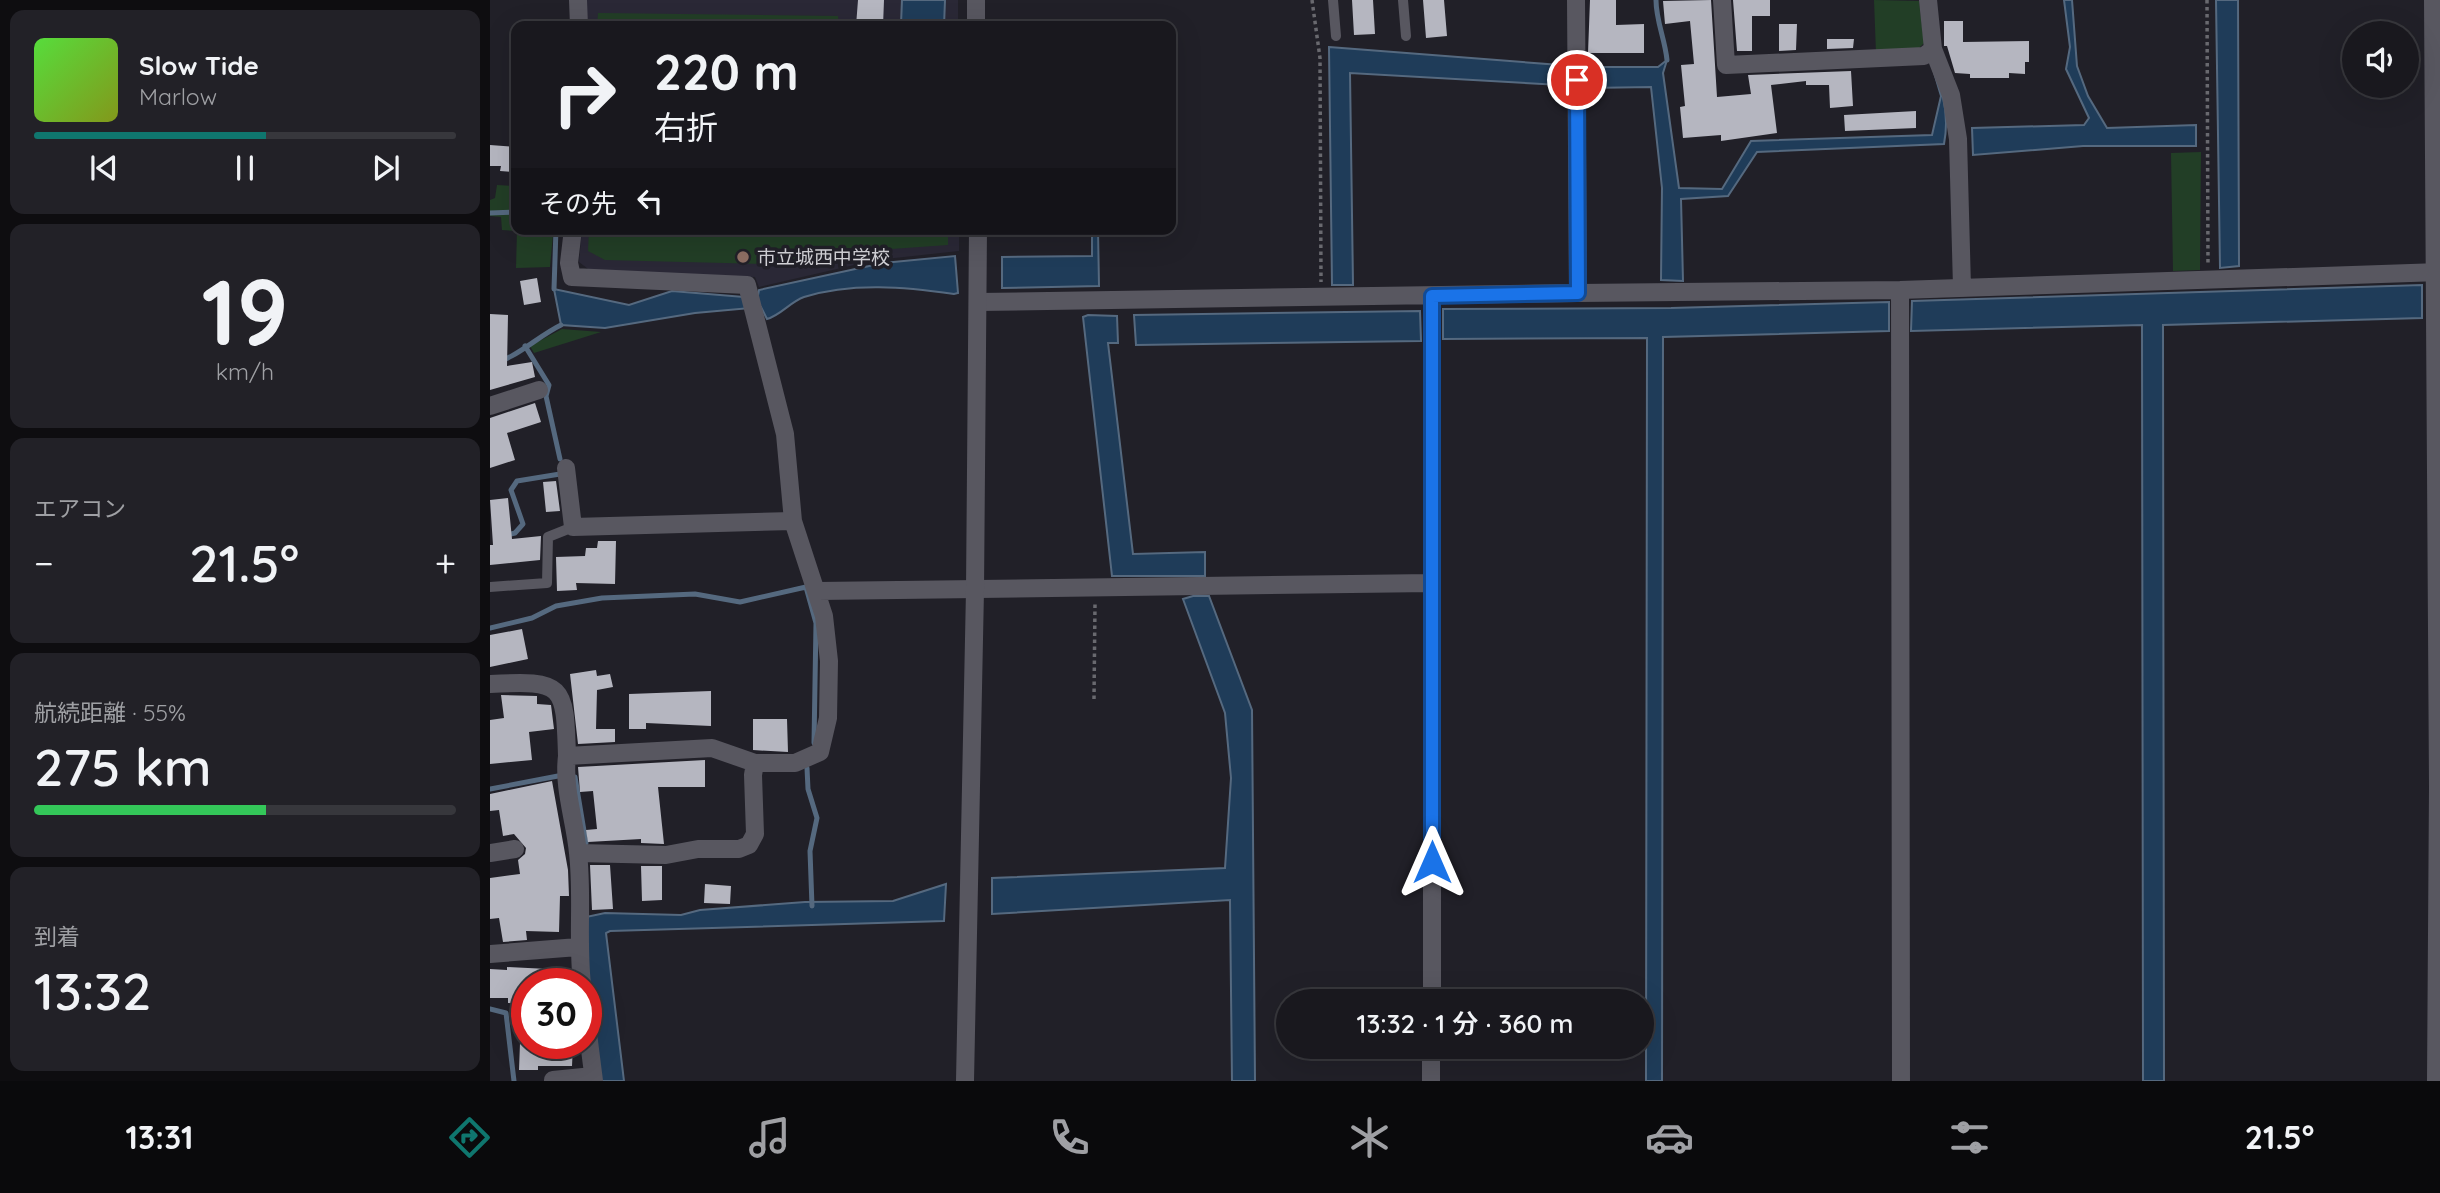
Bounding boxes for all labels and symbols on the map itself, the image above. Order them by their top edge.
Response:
pin [1547,50,1607,110]
place label: 市立城西中学校 [757,245,890,269]
marker: 市立城西中学校 [735,249,751,265]
position arrow [1395,825,1469,899]
speed limit sign: 30 [511,968,602,1059]

